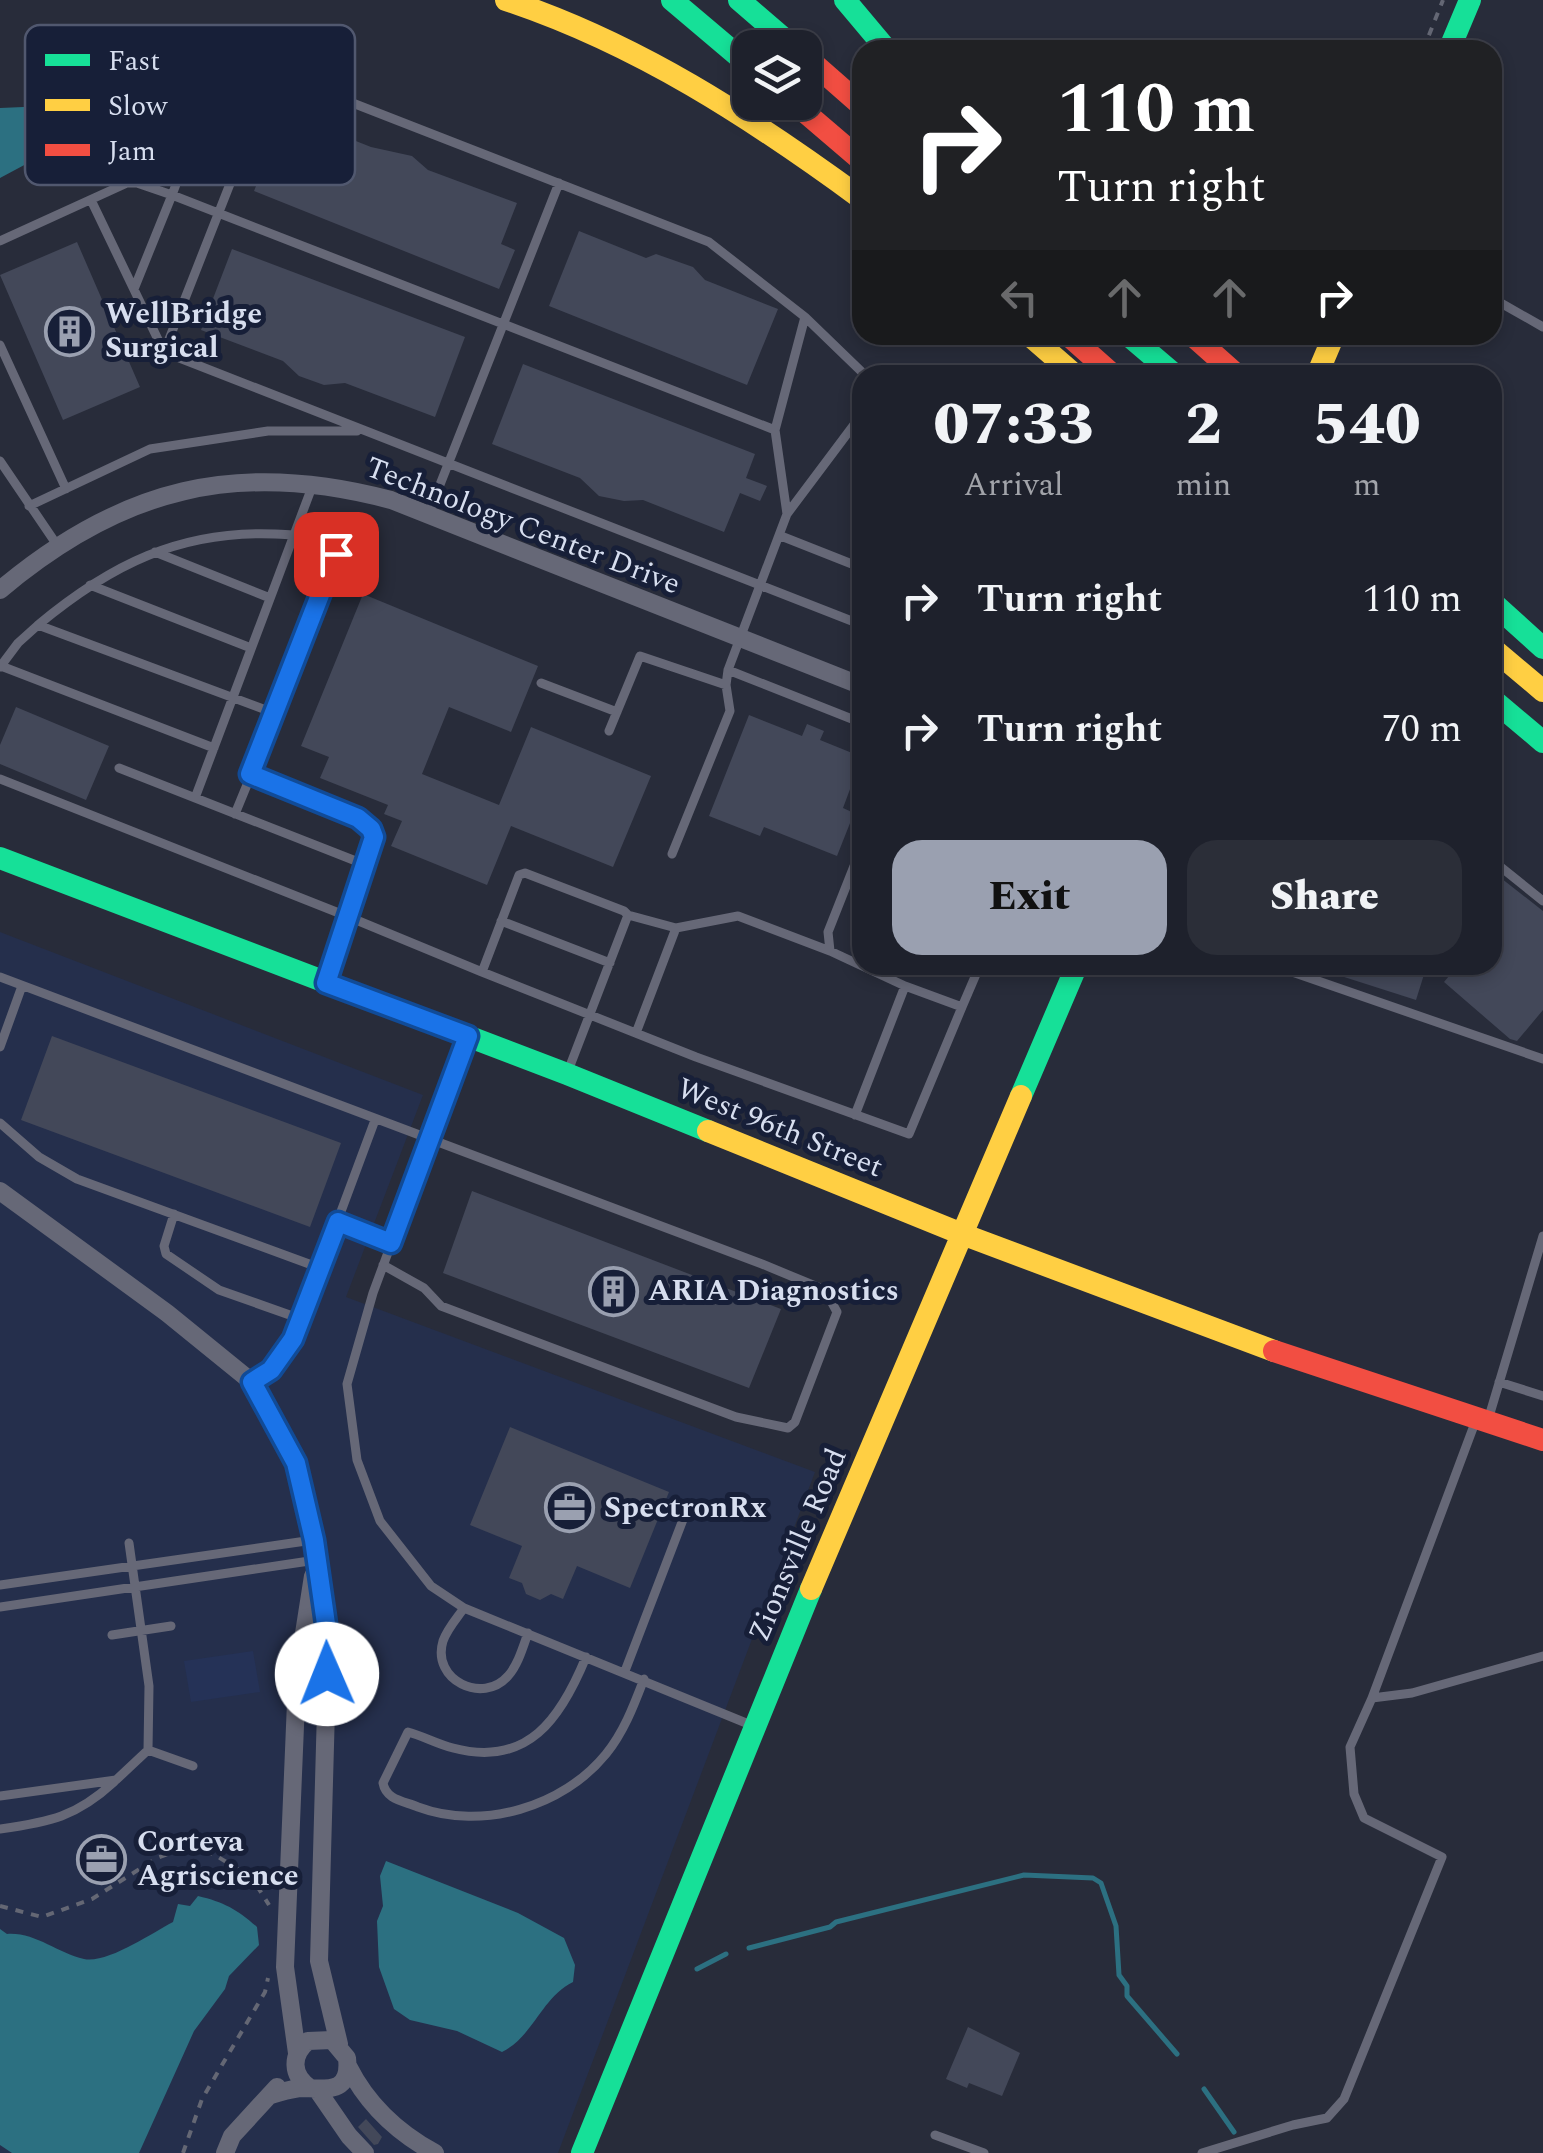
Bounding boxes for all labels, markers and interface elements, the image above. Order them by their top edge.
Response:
legend [25,25,355,185]
map controls [732,30,822,120]
button: layers [732,30,822,120]
text: Fast [108,40,160,83]
text: 110 m [1057,57,1255,163]
icon: right [892,80,1022,210]
text: Slow [108,85,168,128]
text: Jam [108,130,156,173]
text: Turn right [1057,153,1266,222]
icon: left [992,270,1047,325]
icon: ahead [1097,270,1152,325]
icon: ahead [1202,270,1257,325]
icon: right [1307,270,1362,325]
place label: WellBridge Surgical [105,291,262,371]
building icon: WellBridge Surgical [44,305,96,357]
text: 07:33 [933,379,1094,471]
text: 2 [1185,379,1221,471]
text: 540 [1313,379,1421,471]
street label: Technology Center Drive [359,445,687,607]
text: Arrival [964,461,1064,510]
text: min [1175,461,1231,510]
text: m [1353,461,1380,510]
pin [294,512,379,597]
icon: arrive [309,527,364,582]
text: Turn right [977,571,1162,629]
text: 110 m [1363,571,1462,629]
icon: right [892,573,947,628]
text: Turn right [977,701,1162,759]
text: 70 m [1382,701,1462,759]
icon: right [892,703,947,758]
button: Exit [892,840,1167,955]
button: Share [1187,840,1462,955]
street label: West 96th Street [670,1066,890,1190]
building icon: ARIA Diagnostics [587,1265,639,1317]
place label: ARIA Diagnostics [648,1268,899,1314]
street label: Zionsville Road [736,1441,860,1649]
office icon: SpectronRx [543,1482,595,1534]
place label: SpectronRx [604,1485,767,1531]
position arrow [275,1622,379,1726]
place label: Corteva Agriscience [137,1819,299,1899]
office icon: Corteva Agriscience [76,1833,128,1885]

